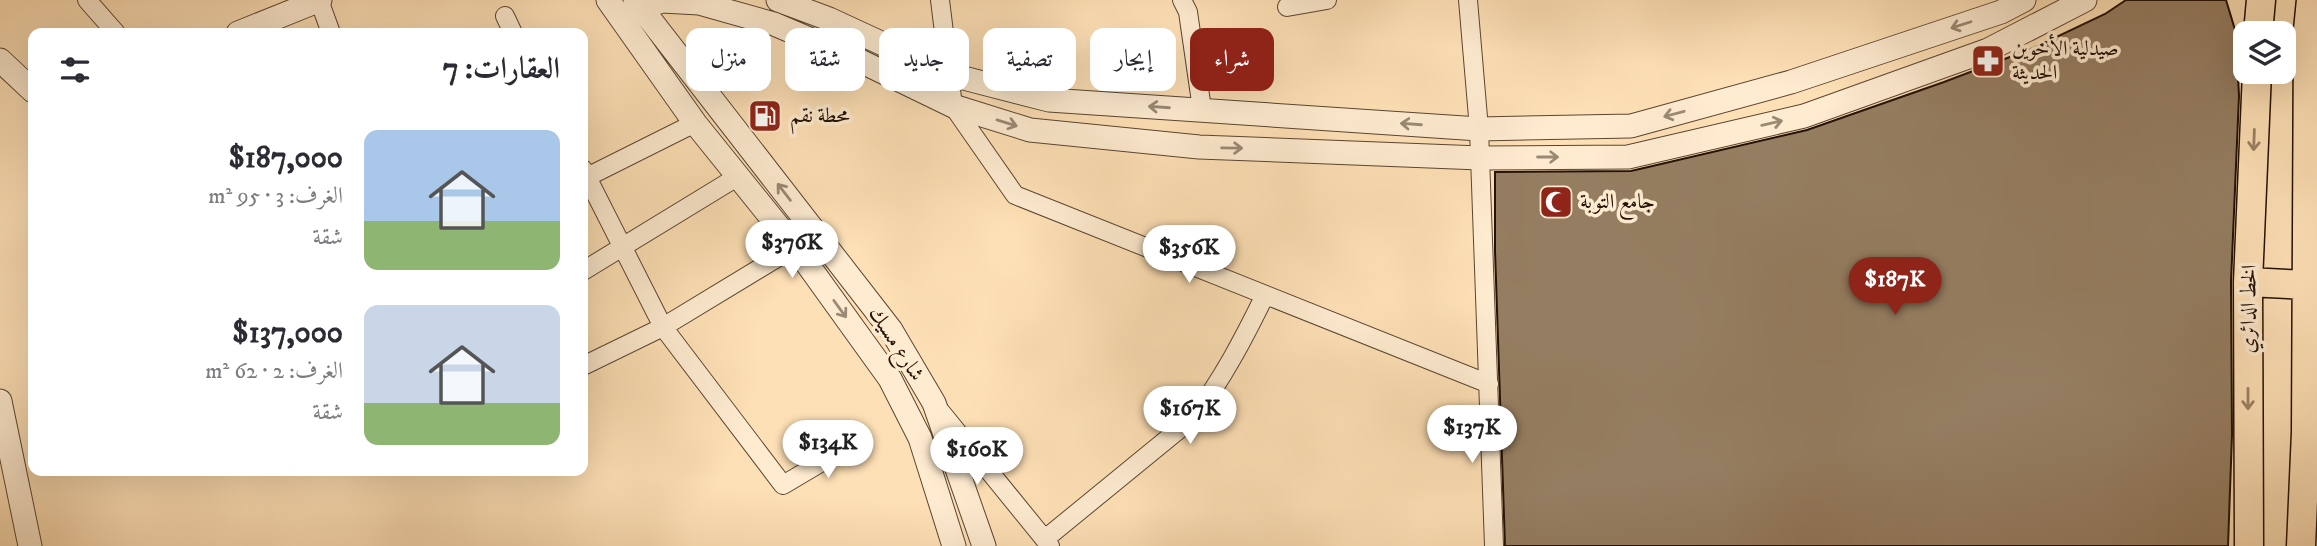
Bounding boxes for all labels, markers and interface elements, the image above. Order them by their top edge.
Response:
one-way arrow [1951,20,1973,32]
map controls [2233,21,2296,84]
button: layers [2233,21,2296,84]
chip: منزل [686,28,771,91]
chip: شقة [785,28,865,91]
chip: جديد [879,28,969,91]
chip: تصفية [983,28,1076,91]
chip: إيجار [1090,28,1176,91]
chip: شراء [1190,28,1274,91]
place label: صيدلية الأخوين الحديثة [2012,33,2119,86]
pharmacy icon: صيدلية الأخوين الحديثة [1969,42,2007,80]
icon: filters [56,51,94,89]
text: العقارات: 7 [443,51,560,88]
fuel station icon: محطة نقم [746,97,784,135]
one-way arrow [1148,100,1171,113]
place label: محطة نقم [790,103,850,135]
one-way arrow [1663,109,1685,122]
one-way arrow [1760,116,1783,130]
one-way arrow [996,117,1018,130]
one-way arrow [1400,117,1423,130]
one-way arrow [2248,128,2261,151]
text: $187,000 [228,140,343,177]
one-way arrow [1221,141,1244,155]
one-way arrow [1536,150,1559,164]
icon: home [420,158,504,242]
text: الغرف: 3 · 95 m² [208,182,343,211]
one-way arrow [776,183,791,201]
mosque icon: جامع التوبة [1537,183,1575,221]
place label: جامع التوبة [1580,189,1655,220]
pin: $376K [743,220,841,280]
text: شقة [313,223,343,252]
pin: $356K [1140,226,1238,285]
text: $376K [761,228,823,257]
text: $356K [1159,233,1219,262]
pin: $187K [1846,258,1944,317]
street label: الخط الدائري [2235,264,2265,354]
text: $187K [1865,265,1925,294]
one-way arrow [833,299,847,318]
street label: شارع مسيك [859,302,930,388]
text: $137,000 [232,315,343,352]
icon: home [420,333,504,417]
text: الغرف: 2 · 62 m² [205,357,343,386]
pin: $167K [1141,386,1239,446]
one-way arrow [2241,387,2255,410]
text: $167K [1159,394,1221,423]
text: شقة [313,398,343,427]
pin: $137K [1423,406,1521,465]
text: $137K [1443,413,1501,442]
pin: $134K [779,420,877,480]
text: $134K [799,428,857,457]
pin: $160K [928,428,1026,487]
text: $160K [946,435,1008,464]

